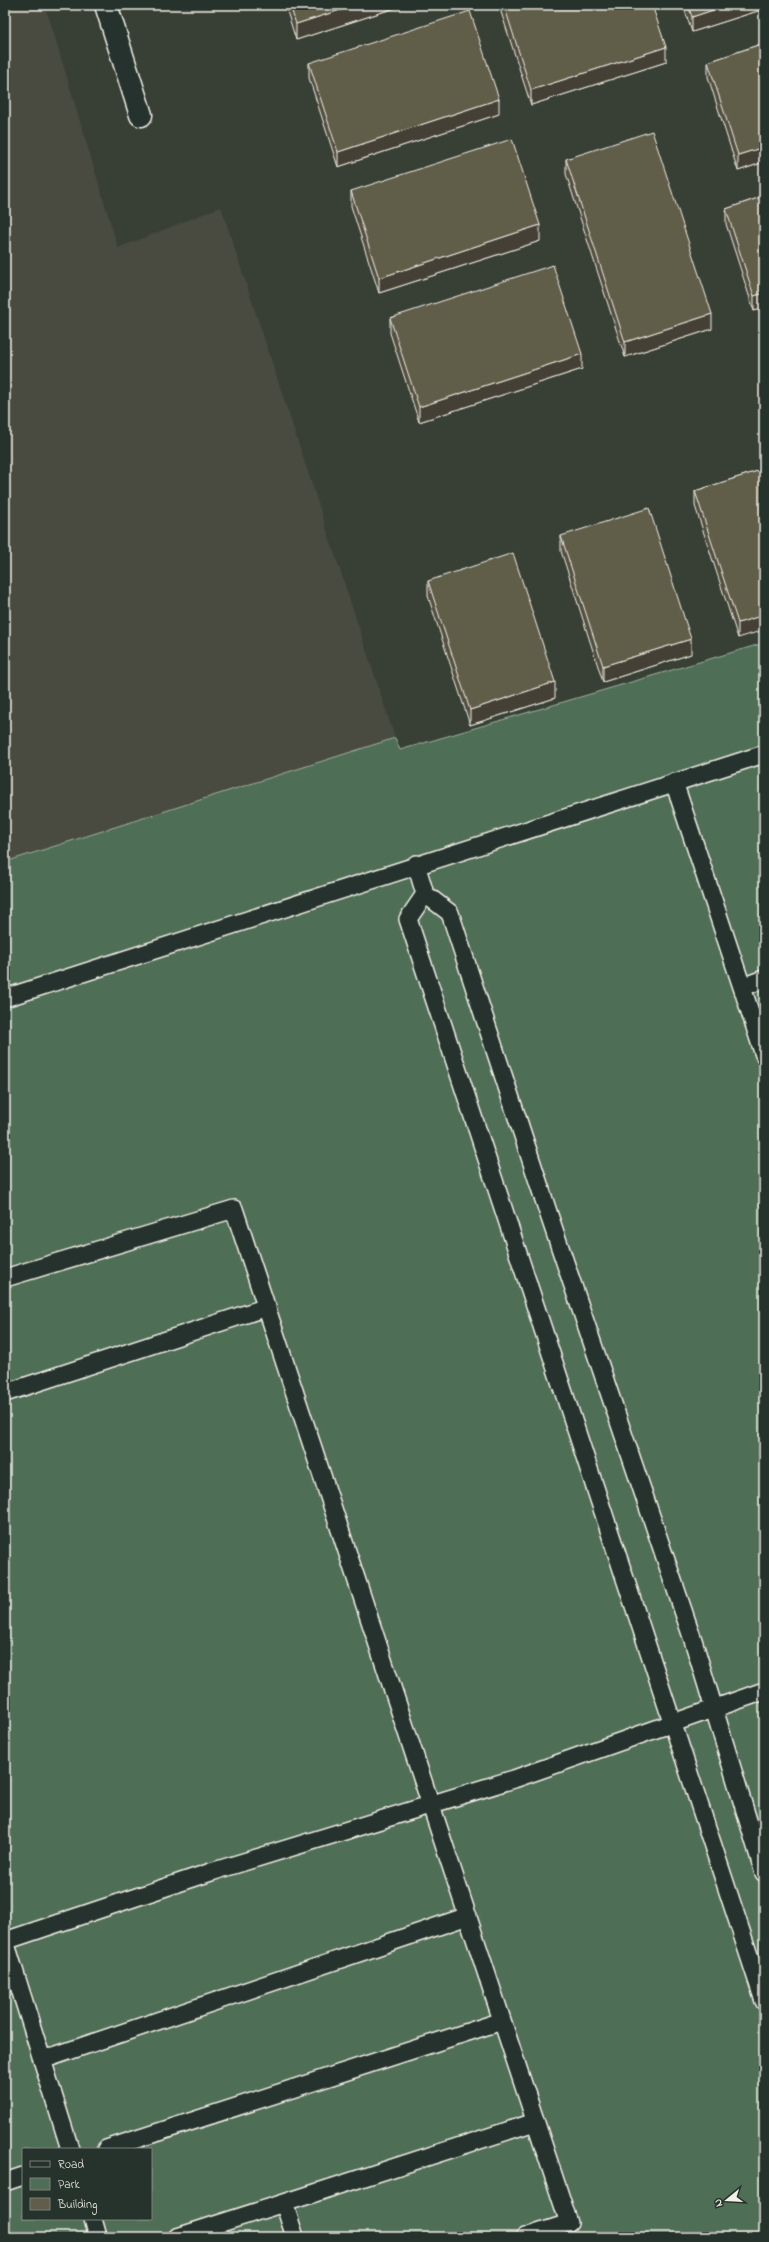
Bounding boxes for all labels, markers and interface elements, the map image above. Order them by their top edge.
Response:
legend [22,2148,152,2220]
text: Road [58,2156,84,2174]
text: Park [58,2176,80,2194]
north arrow [707,2180,747,2220]
text: Building [57,2196,97,2215]
text: N [710,2197,727,2209]

